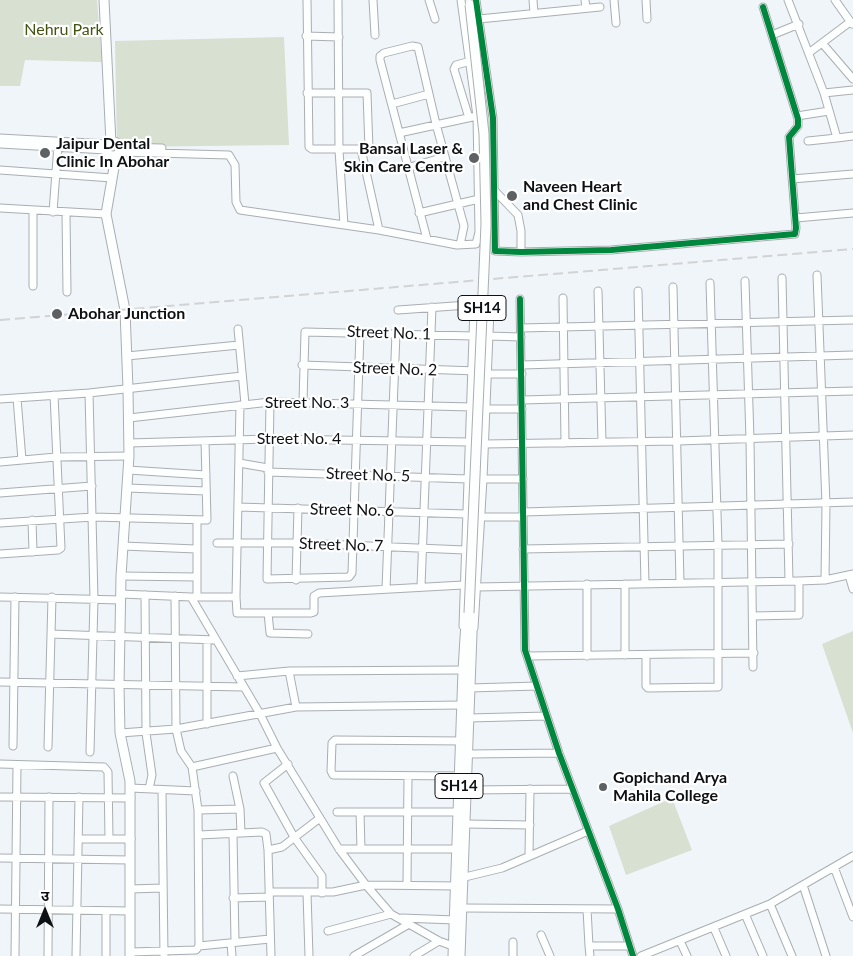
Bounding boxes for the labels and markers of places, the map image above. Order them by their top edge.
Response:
place label: Jaipur Dental Clinic In Abohar [56,134,169,172]
place label: Bansal Laser & Skin Care Centre [344,139,463,177]
marker: Jaipur Dental Clinic In Abohar [38,146,52,160]
marker: Bansal Laser & Skin Care Centre [467,151,481,165]
place label: Naveen Heart and Chest Clinic [523,177,638,215]
marker: Naveen Heart and Chest Clinic [505,189,519,203]
place label: Abohar Junction [68,304,185,324]
marker: Abohar Junction [50,307,64,321]
place label: Gopichand Arya Mahila College [613,768,727,806]
marker: Gopichand Arya Mahila College [597,781,609,793]

